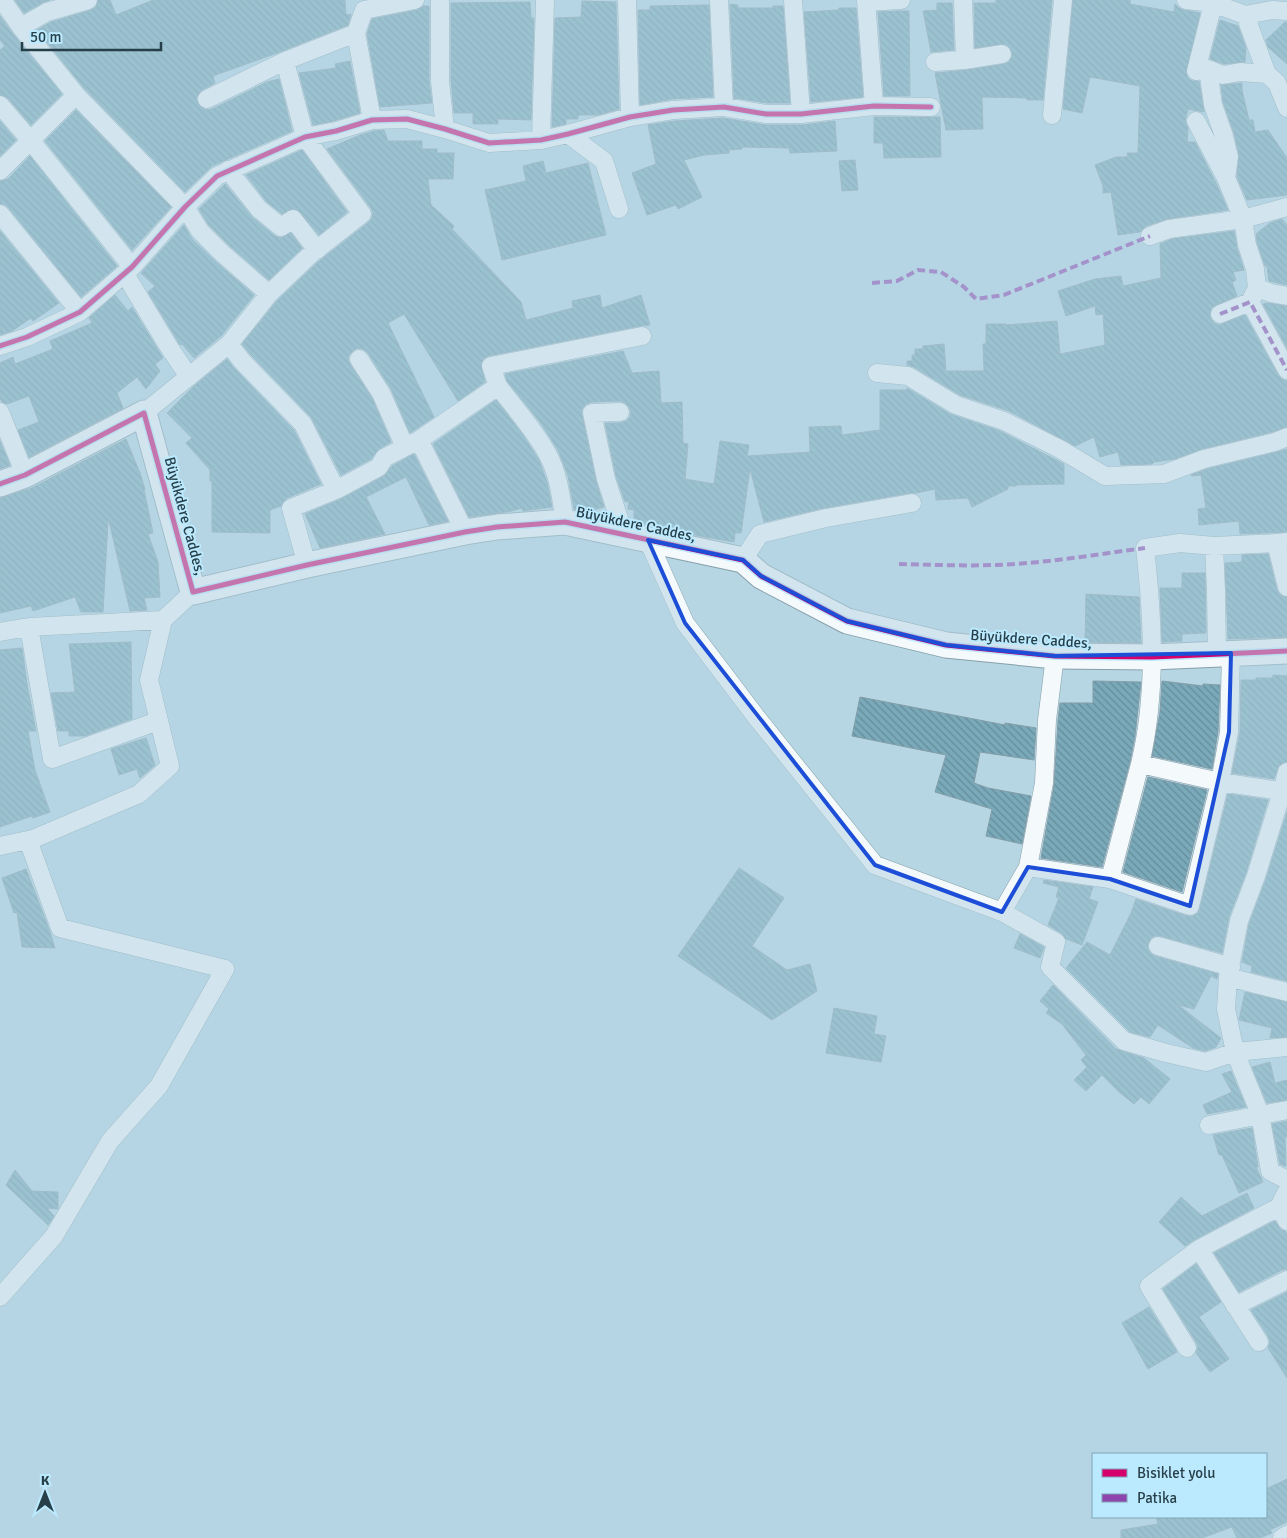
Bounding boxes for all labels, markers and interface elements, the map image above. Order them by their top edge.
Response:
scale bar [22,20,161,52]
text: 50 m [30,28,61,46]
street label: Büyükdere Caddes, [161,455,209,577]
street label: Büyükdere Caddes, [575,503,697,545]
street label: Büyükdere Caddes, [970,626,1092,652]
legend [1092,1453,1267,1518]
text: Bisiklet yolu [1137,1464,1215,1482]
north arrow [20,1468,70,1518]
text: K [41,1472,50,1489]
text: Patika [1137,1489,1177,1507]

